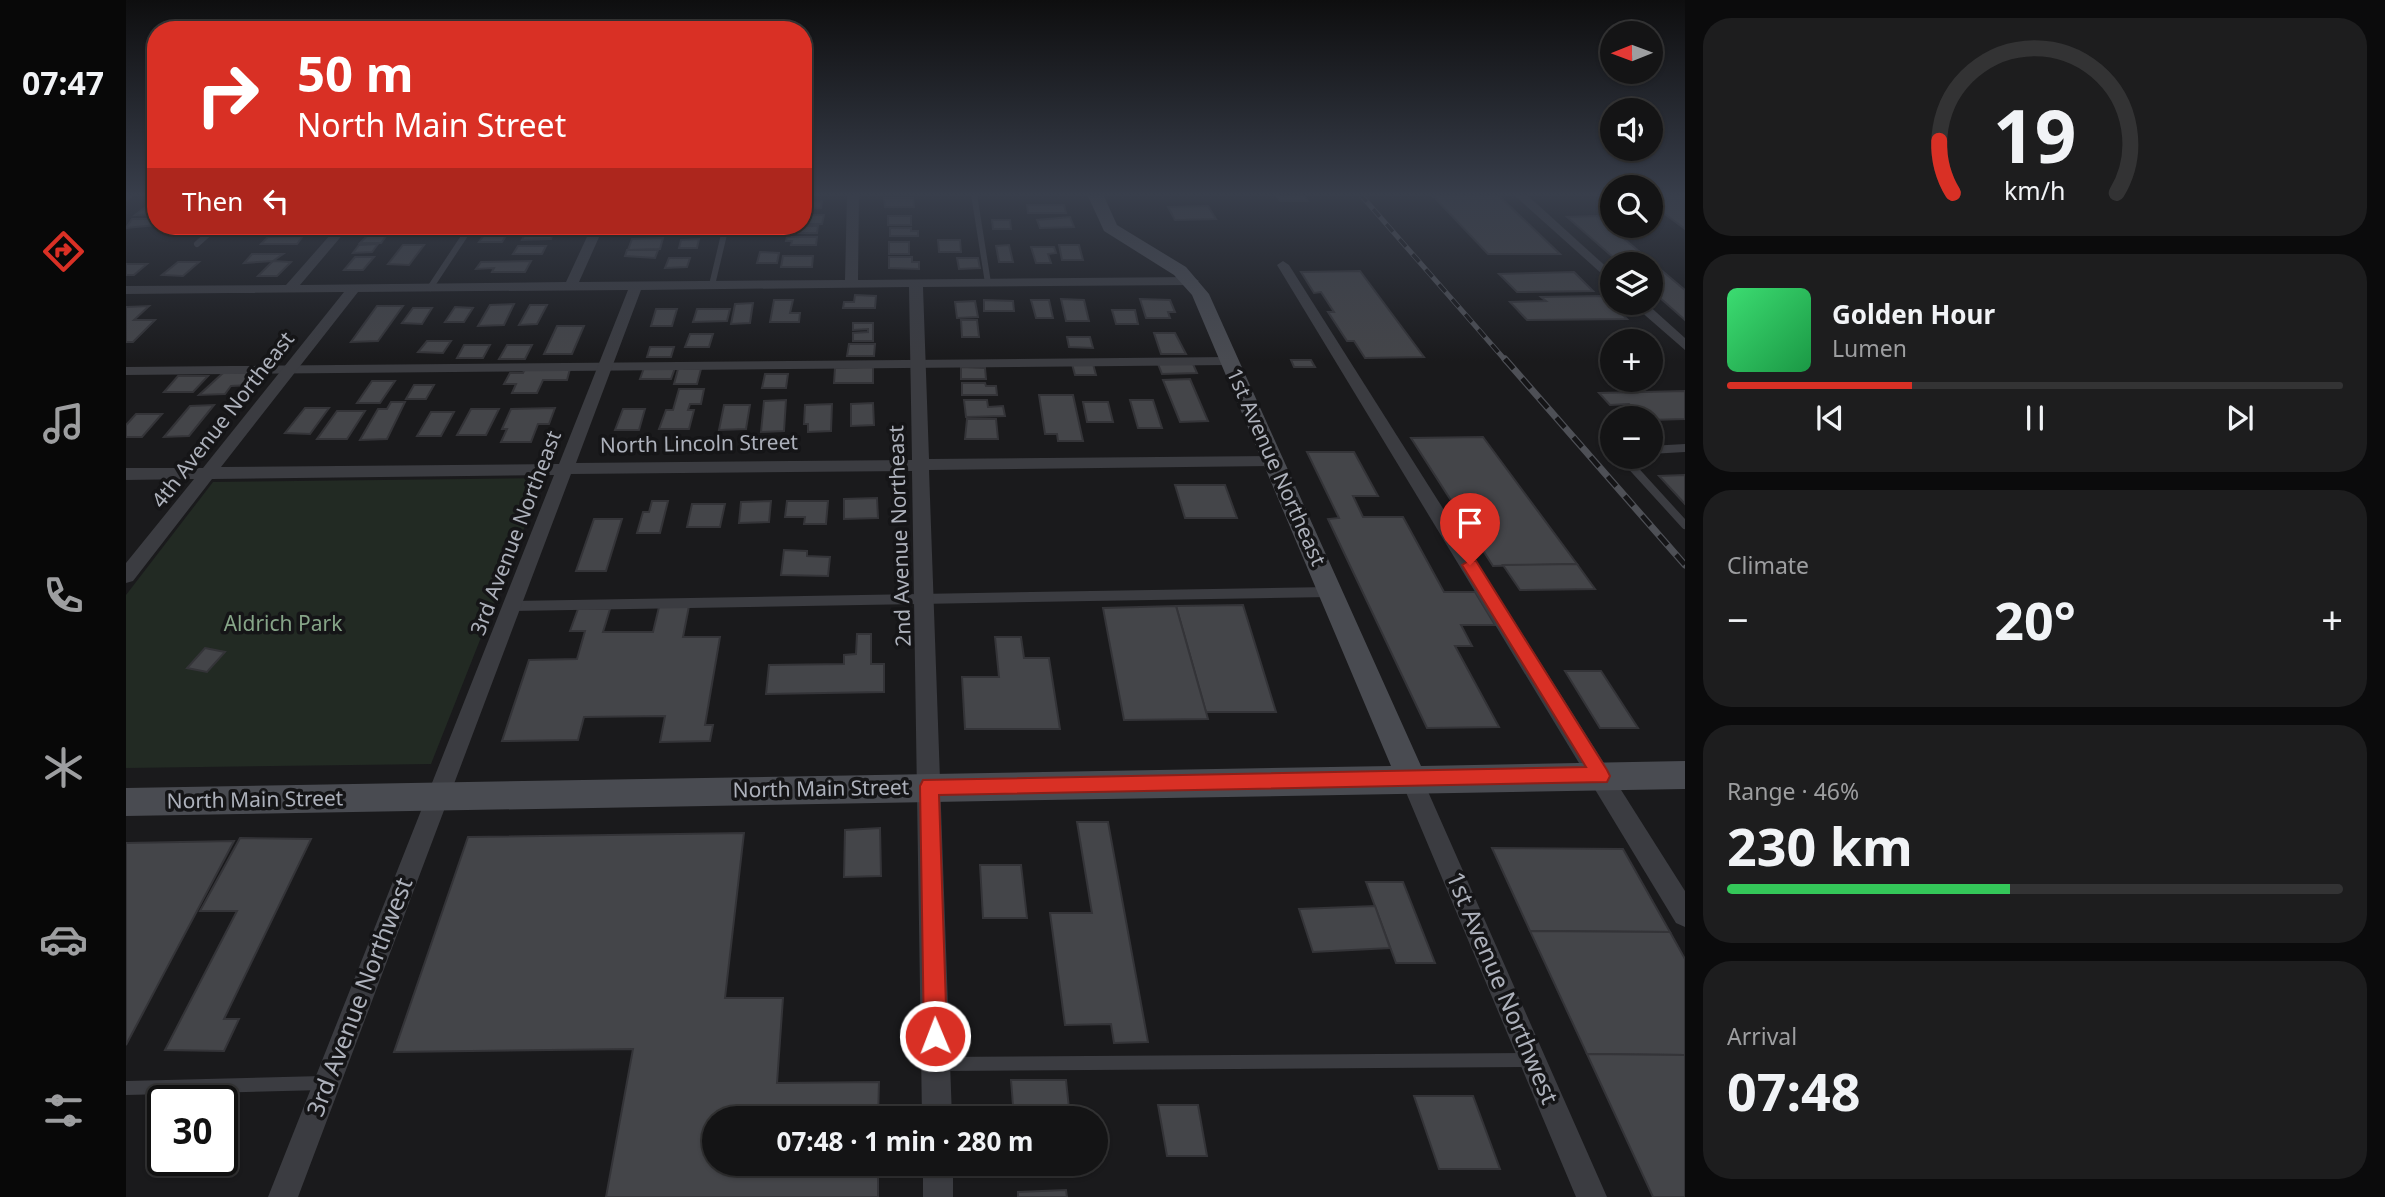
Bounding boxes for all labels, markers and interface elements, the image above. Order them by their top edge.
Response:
north arrow [1600,21,1662,84]
map controls [1600,21,1663,469]
text: 50 m [297,40,414,106]
icon: right [182,49,273,140]
text: 07:47 [22,61,104,104]
text: 19 [1993,85,2077,184]
button: sound [1600,98,1663,161]
text: North Main Street [297,103,566,146]
text: km/h [2004,173,2066,207]
button: search [1600,175,1663,238]
icon: left [257,182,295,220]
text: Then [182,183,243,219]
icon: directions [39,227,88,276]
button: layers [1600,252,1663,315]
text: Golden Hour [1832,296,1995,332]
street label: 4th Avenue Northeast [145,325,300,513]
button: + [1600,329,1663,392]
text: Lumen [1832,332,1907,364]
street label: 1st Avenue Northeast [1221,363,1333,570]
icon: music [39,399,88,448]
icon: previous [1811,399,1849,437]
icon: pause [2016,399,2054,437]
icon: next [2221,399,2259,437]
button: − [1600,406,1663,469]
street label: 2nd Avenue Northeast [881,424,917,647]
street label: 3rd Avenue Northeast [463,426,567,639]
street label: North Lincoln Street [600,427,799,459]
pin [1440,493,1500,565]
icon: arrive [1451,504,1489,542]
text: Climate [1727,549,1809,581]
icon: phone [39,571,88,620]
text: 20° [1994,584,2076,655]
text: − [1727,593,1749,645]
text: + [2321,593,2343,645]
park label: Aldrich Park [224,609,343,637]
icon: climate [39,743,88,792]
street label: North Main Street [732,772,910,804]
text: Range · 46% [1727,775,1859,807]
street label: North Main Street [166,783,344,815]
text: 230 km [1727,810,1913,881]
street label: 1st Avenue Northwest [1439,866,1567,1109]
street label: 3rd Avenue Northwest [298,872,420,1121]
icon: car [39,915,88,964]
position arrow [898,999,972,1073]
text: Arrival [1727,1020,1797,1052]
text: 07:48 [1727,1055,1861,1126]
speed limit sign: 30 [147,1085,238,1176]
icon: filters [39,1086,88,1135]
text: 07:48 · 1 min · 280 m [777,1123,1033,1159]

